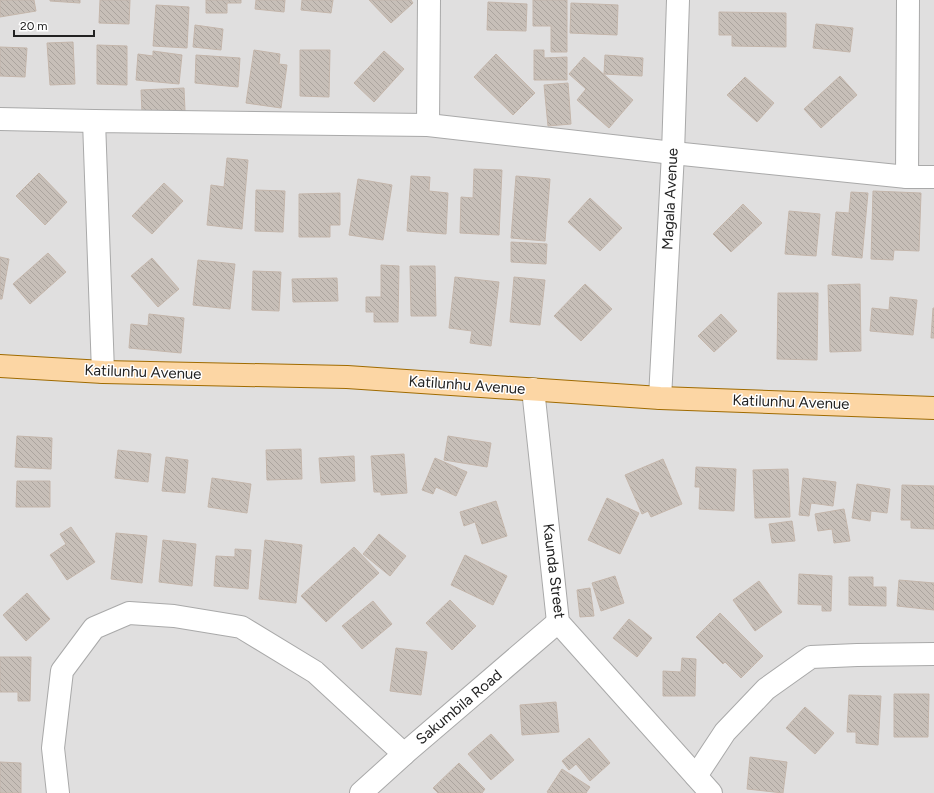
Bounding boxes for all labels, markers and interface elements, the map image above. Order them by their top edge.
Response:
scale bar [14,12,94,38]
text: 20 m [20,19,48,33]
street label: Magala Avenue [658,148,682,250]
street label: Katilunhu Avenue [84,361,202,383]
street label: Katilunhu Avenue [408,372,526,398]
street label: Katilunhu Avenue [732,391,850,413]
street label: Kaunda Street [539,522,569,620]
street label: Sakumbila Road [412,666,506,748]

